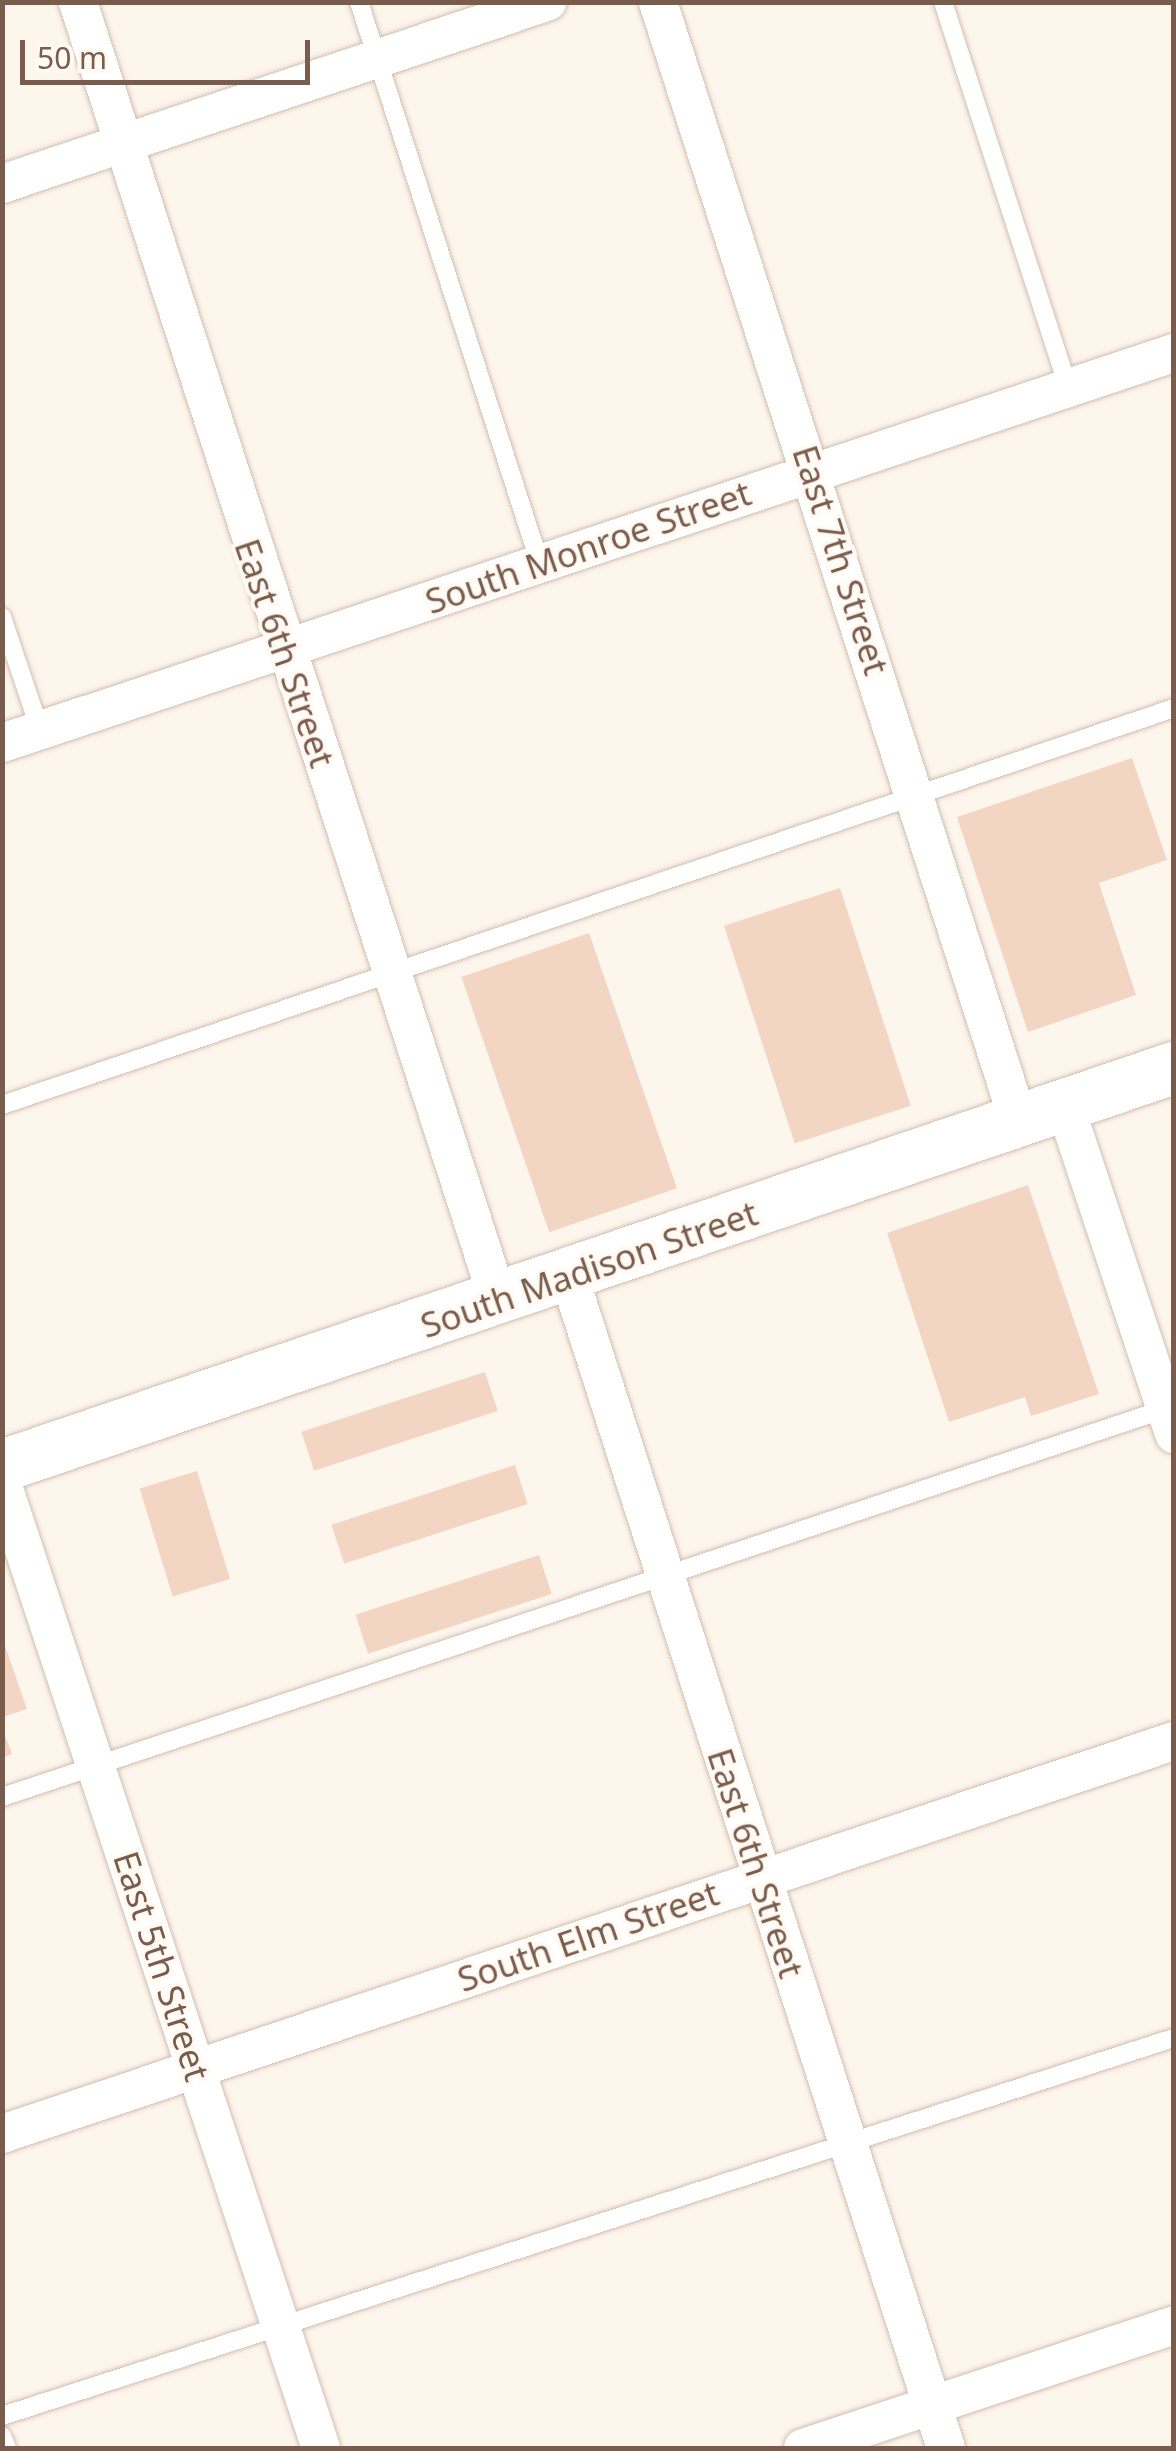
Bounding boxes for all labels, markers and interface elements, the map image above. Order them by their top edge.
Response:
scale bar [25,20,315,82]
text: 50 m [37,37,107,78]
street label: East 7th Street [784,440,898,680]
street label: South Monroe Street [420,472,756,622]
street label: East 6th Street [226,533,344,773]
street label: South Madison Street [415,1192,763,1346]
street label: East 6th Street [699,1743,813,1983]
street label: East 5th Street [105,1846,219,2086]
street label: South Elm Street [452,1872,724,2000]

